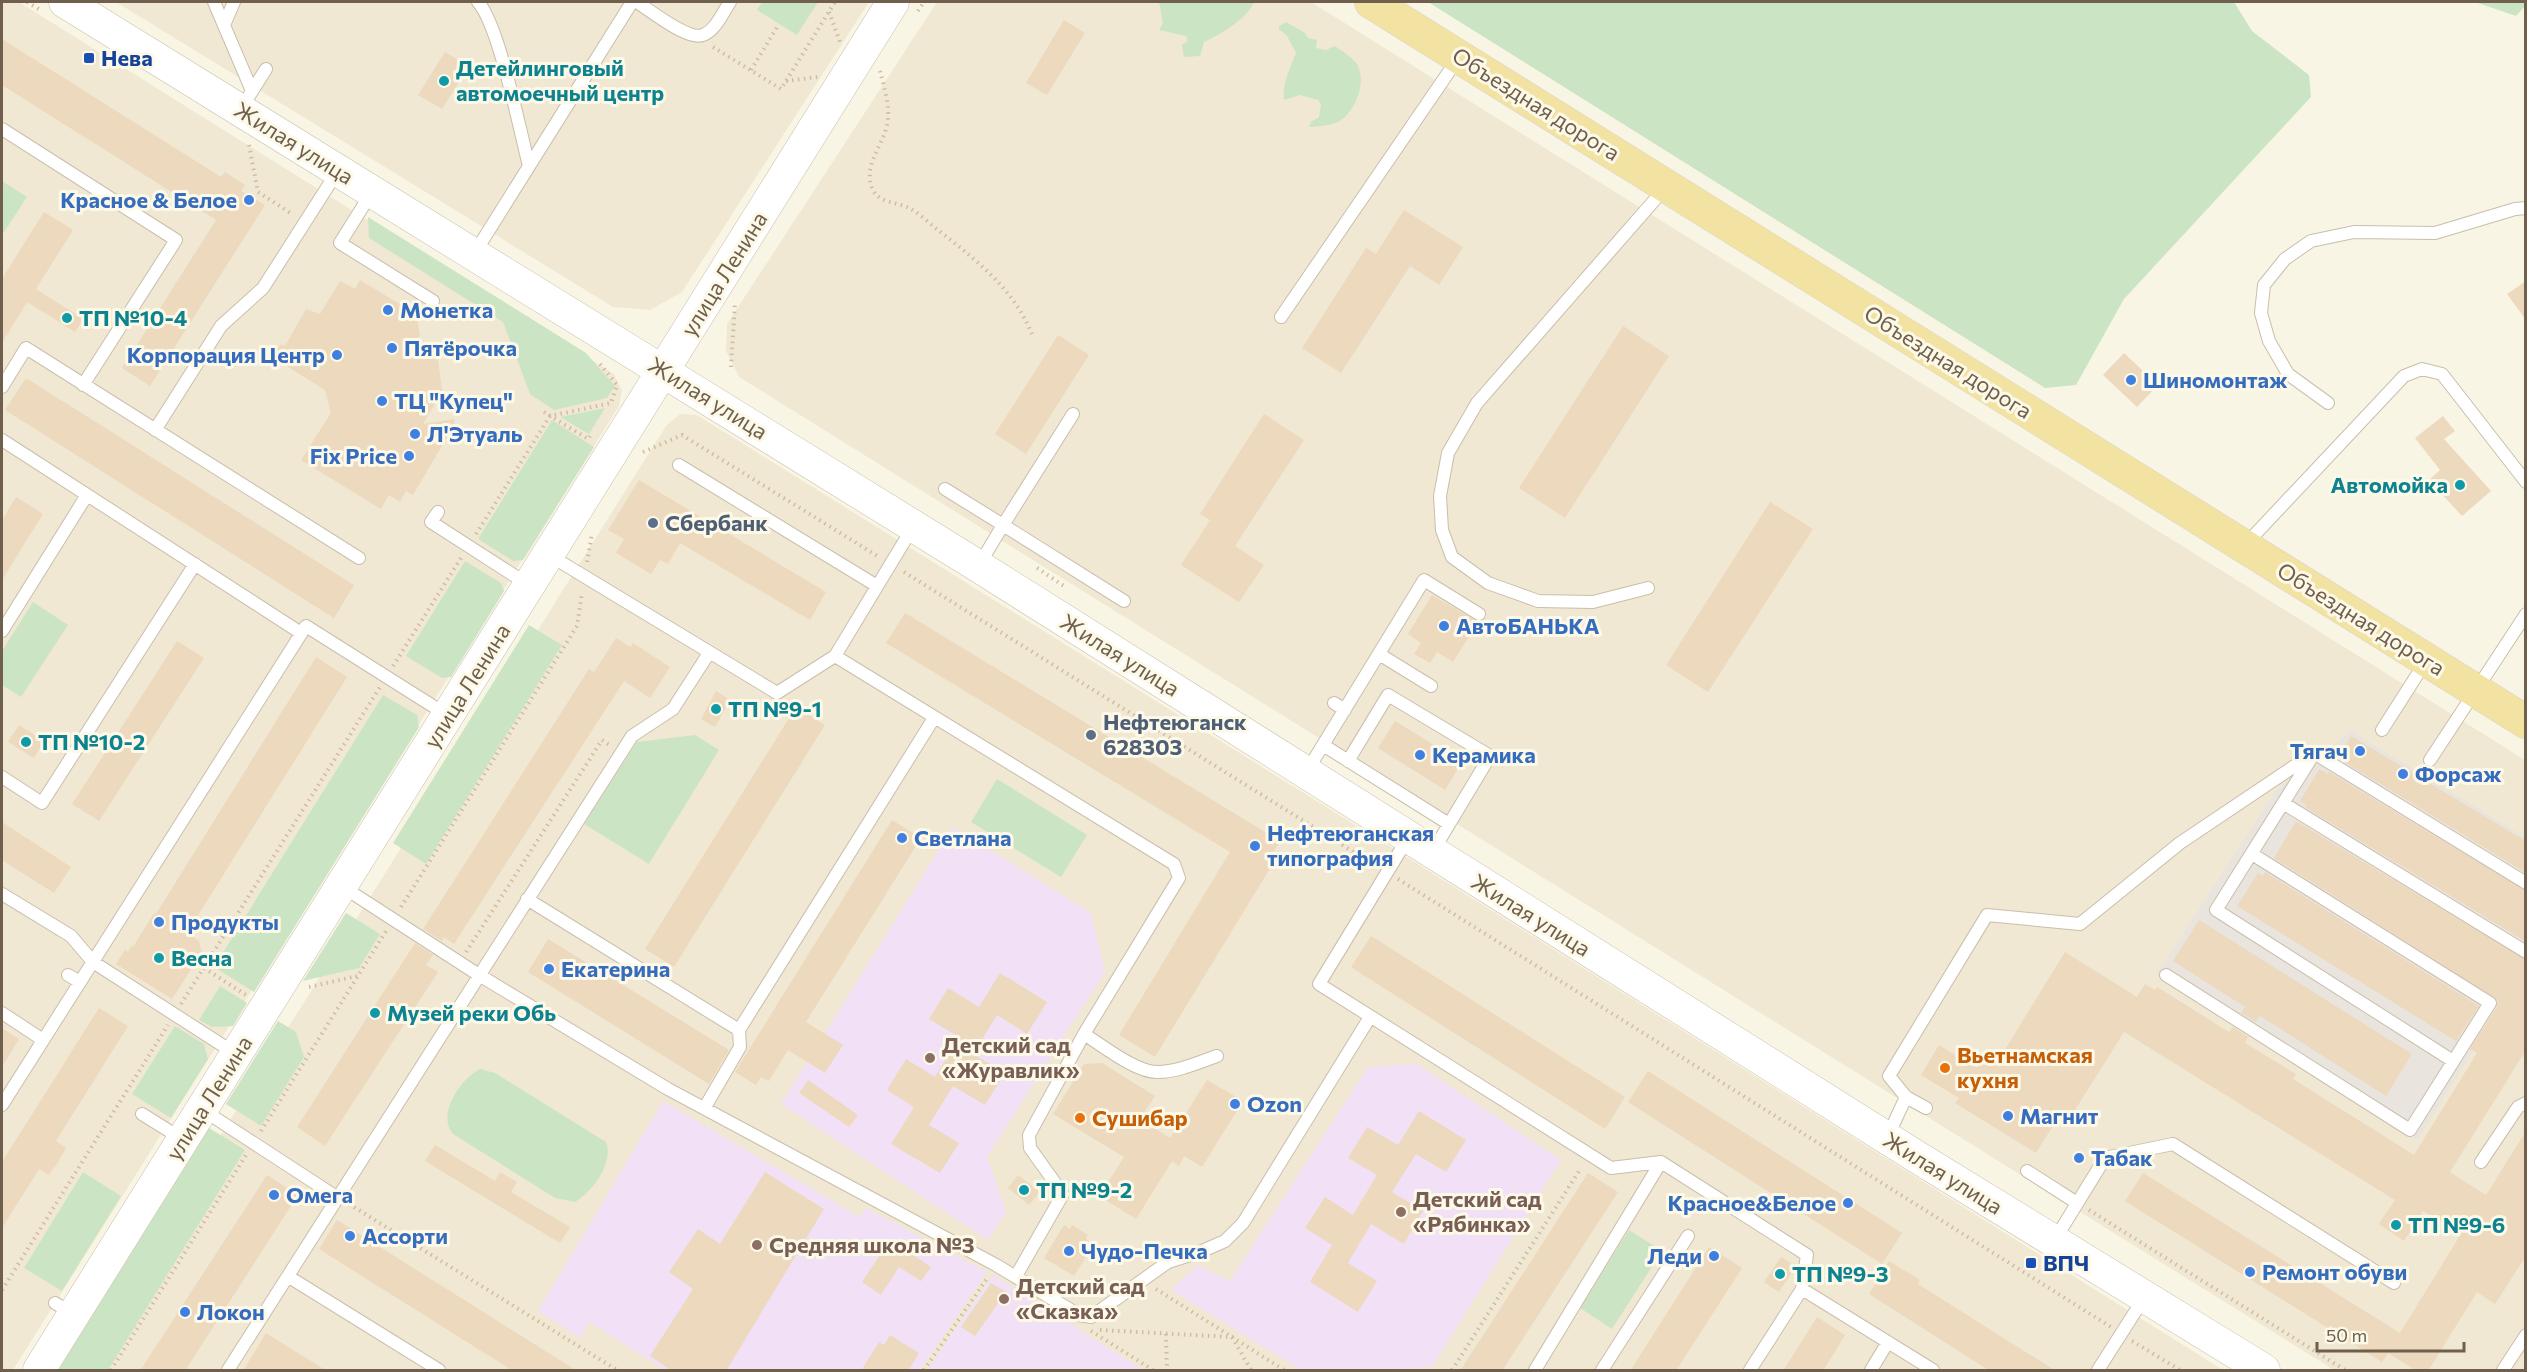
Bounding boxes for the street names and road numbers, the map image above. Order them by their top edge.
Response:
street label: Объездная дорога [1447,41,1625,166]
street label: Жилая улица [230,95,359,190]
street label: улица Ленина [675,207,773,341]
street label: Объездная дорога [1859,299,2037,424]
street label: Жилая улица [644,350,773,445]
street label: Объездная дорога [2272,556,2450,681]
street label: Жилая улица [1056,607,1185,702]
street label: улица Ленина [418,619,516,753]
street label: Жилая улица [1467,867,1596,962]
street label: улица Ленина [160,1031,258,1165]
street label: Жилая улица [1879,1125,2008,1220]

